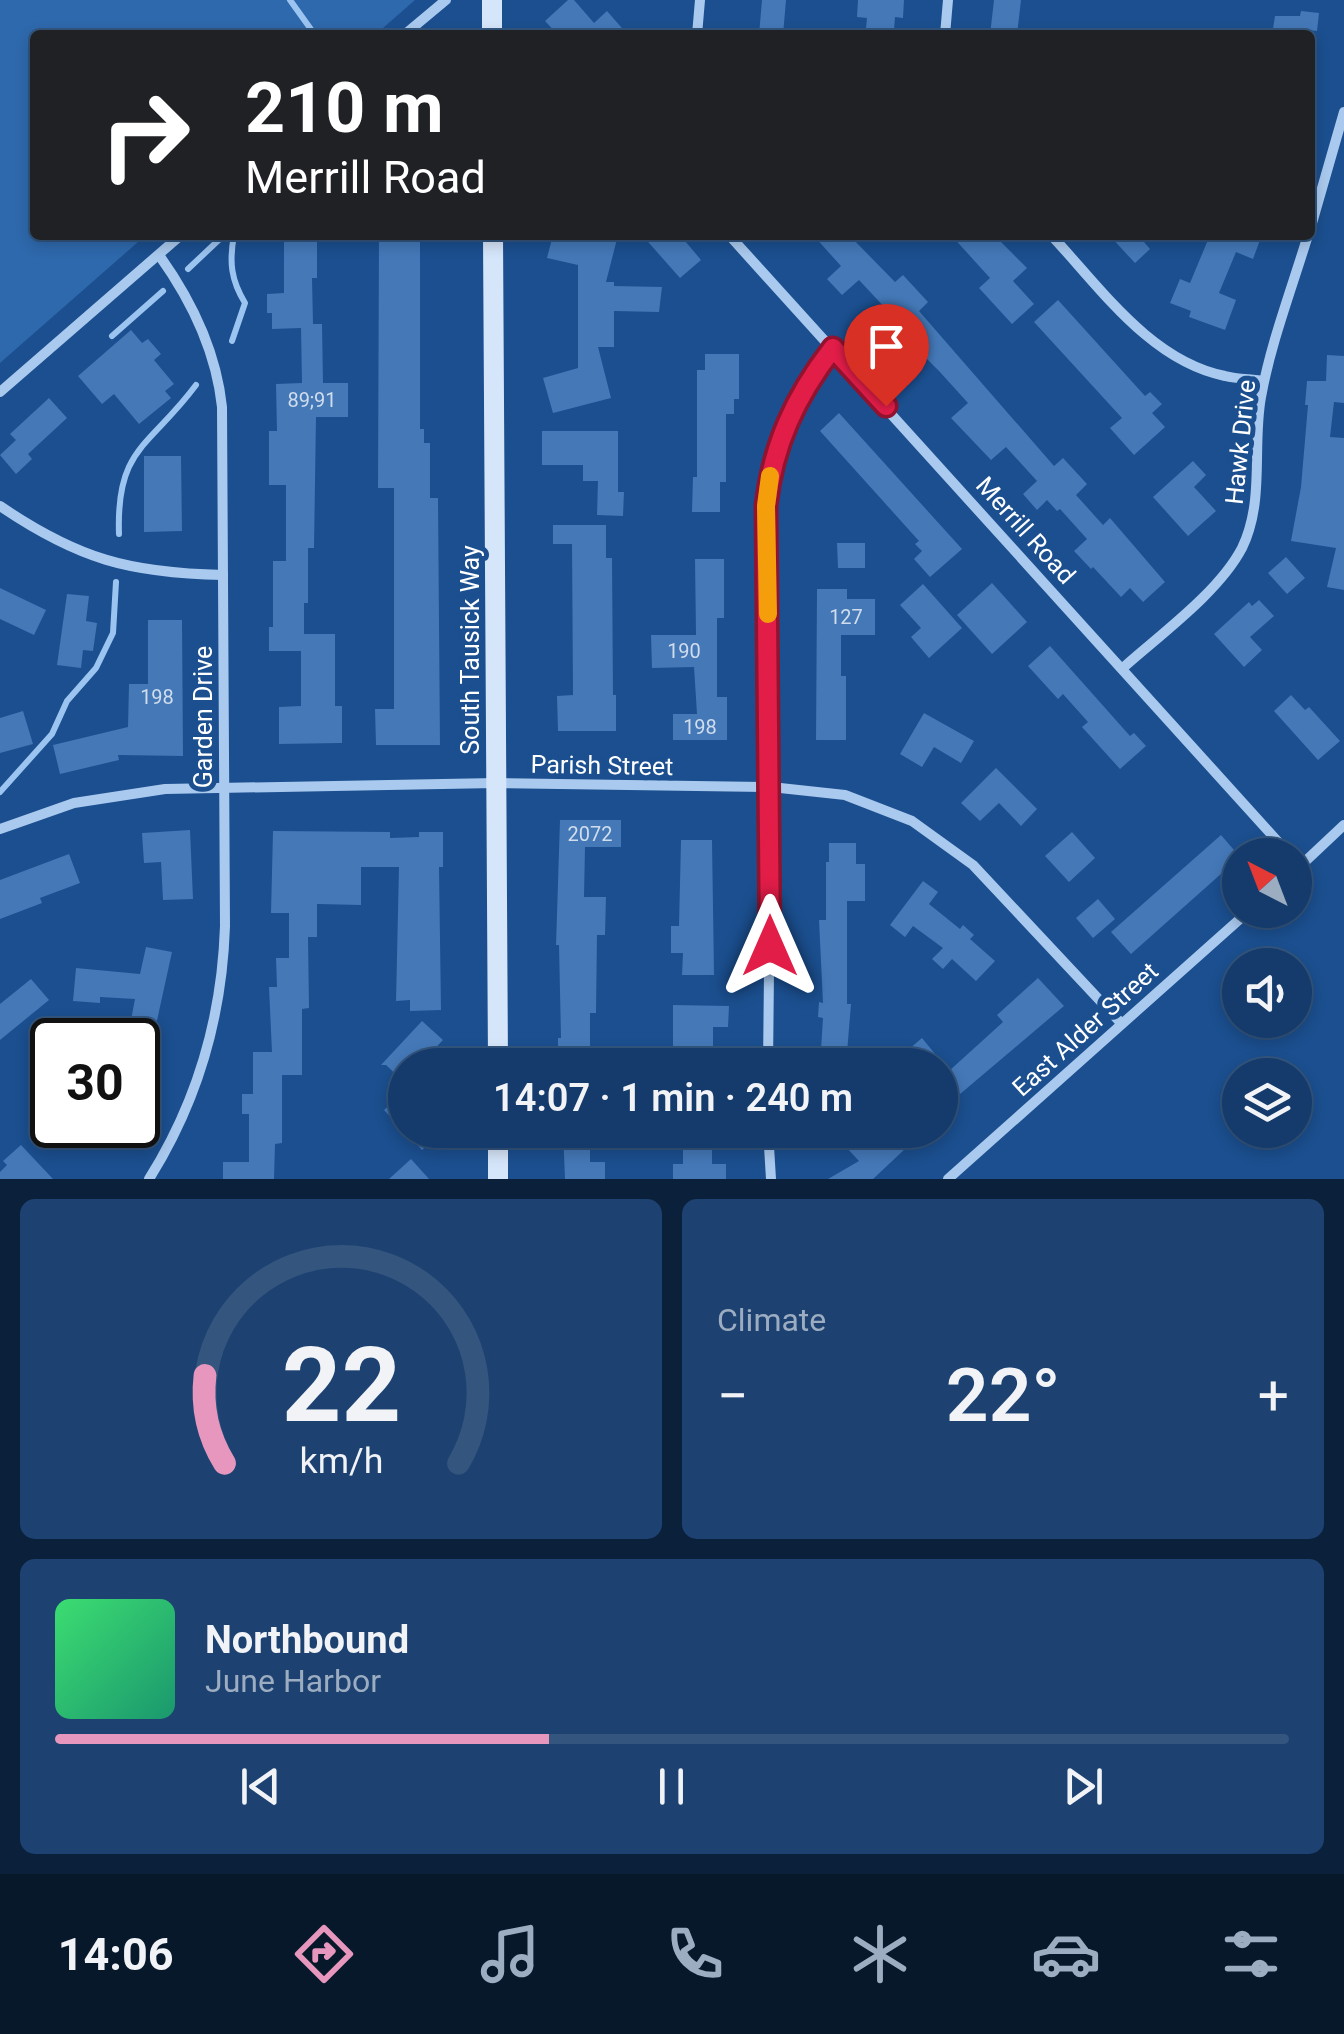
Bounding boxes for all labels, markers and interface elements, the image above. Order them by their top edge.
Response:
text: 210 m [245,67,444,149]
icon: right [80,70,210,200]
text: Merrill Road [245,151,486,204]
pin [844,304,929,407]
icon: arrive [859,319,914,374]
street label: Hawk Drive [1220,378,1261,506]
house number: 89;91 [287,388,337,412]
street label: Merrill Road [970,471,1081,590]
street label: South Tausick Way [456,545,485,755]
house number: 127 [829,605,863,629]
house number: 190 [667,639,701,663]
street label: Garden Drive [189,646,218,788]
house number: 198 [140,685,174,709]
house number: 198 [683,715,717,739]
street label: Parish Street [530,750,674,781]
house number: 2072 [568,822,612,846]
north arrow [1222,838,1312,928]
map controls [1222,838,1312,1148]
position arrow [718,894,822,998]
button: sound [1222,948,1312,1038]
street label: East Alder Street [1007,957,1164,1102]
speed limit sign: 30 [30,1018,160,1148]
button: layers [1222,1058,1312,1148]
text: 14:07 · 1 min · 240 m [493,1076,853,1120]
text: Climate [717,1301,826,1339]
text: 22 [281,1325,401,1446]
text: 22° [946,1351,1060,1439]
text: − [717,1364,748,1428]
text: + [1258,1364,1289,1428]
text: km/h [299,1440,383,1482]
text: Northbound [205,1618,409,1662]
text: June Harbor [205,1662,381,1700]
icon: previous [233,1759,288,1814]
icon: pause [644,1759,699,1814]
icon: next [1056,1759,1111,1814]
icon: directions [289,1919,359,1989]
icon: music [475,1919,545,1989]
icon: phone [660,1919,730,1989]
icon: climate [845,1919,915,1989]
icon: car [1031,1919,1101,1989]
icon: filters [1216,1919,1286,1989]
text: 14:06 [58,1928,174,1981]

